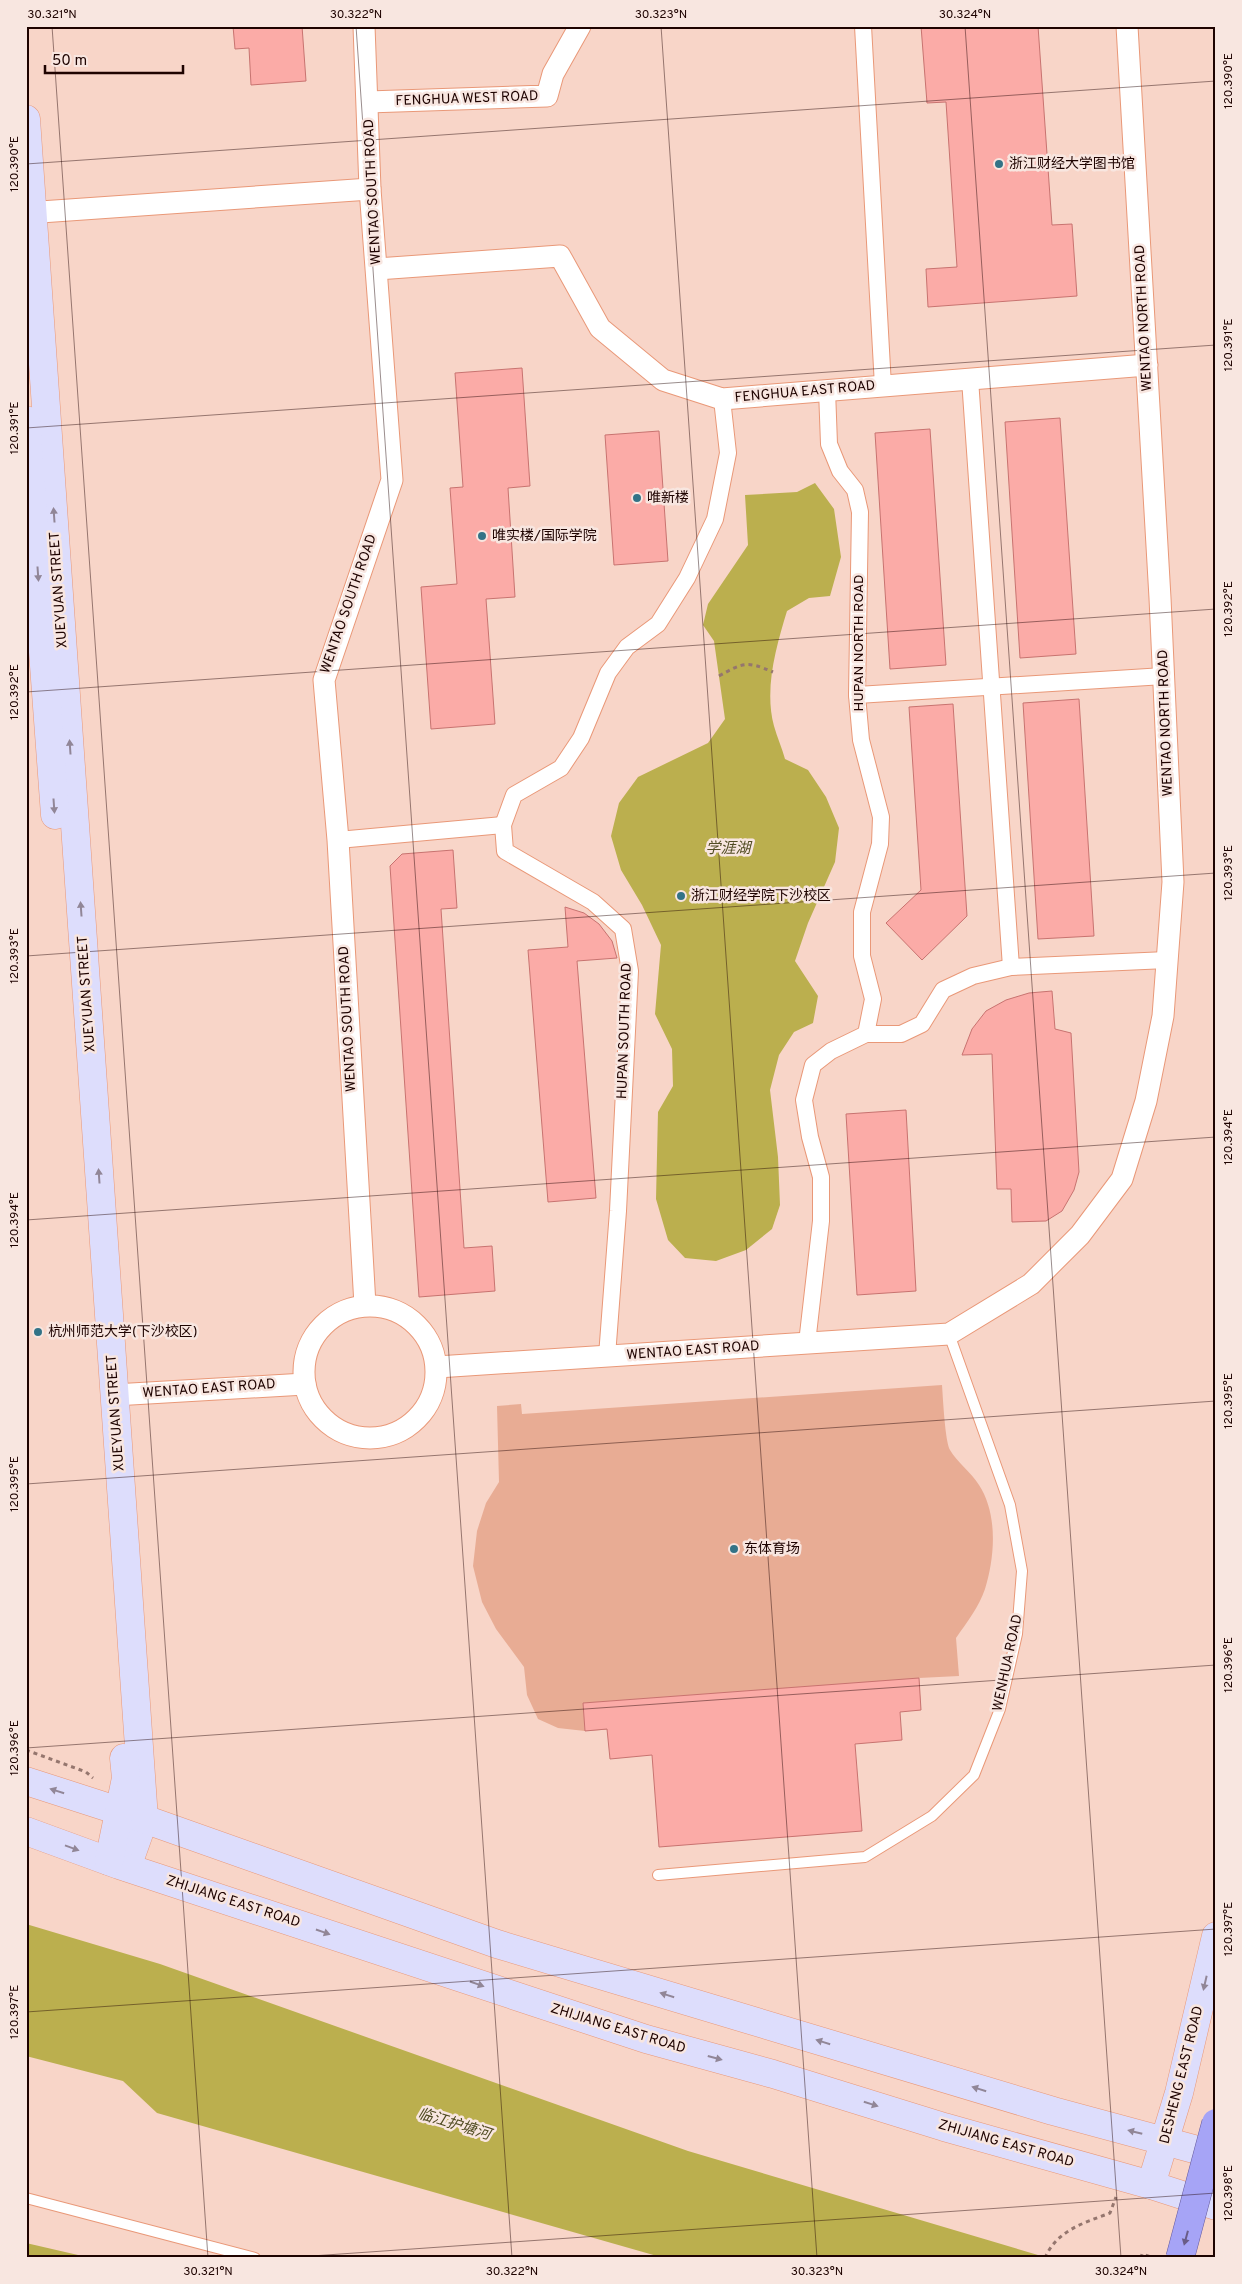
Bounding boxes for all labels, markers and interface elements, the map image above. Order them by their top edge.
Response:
text: 30.321°N [27,7,77,23]
text: 30.322°N [330,7,382,23]
text: 30.323°N [635,7,687,23]
text: 30.324°N [939,7,991,23]
scale bar [45,42,182,74]
text: 50 m [52,52,87,71]
text: 120.390°E [1221,53,1237,109]
street label: FENGHUA WEST ROAD [395,88,539,110]
street label: WENTAO SOUTH ROAD [361,119,385,265]
text: 120.390°E [7,136,23,192]
place label: 浙江财经大学图书馆 [1009,156,1135,173]
marker: 浙江财经大学图书馆 [993,158,1005,170]
street label: WENTAO NORTH ROAD [1132,244,1156,392]
text: 120.391°E [1221,319,1237,371]
street label: FENGHUA EAST ROAD [734,377,876,407]
text: 120.391°E [7,402,23,454]
place label: 唯新楼 [647,490,689,507]
marker: 唯新楼 [631,492,643,504]
one-way arrow [49,506,57,522]
place label: 唯实楼/国际学院 [492,528,597,545]
marker: 唯实楼/国际学院 [476,530,488,542]
street label: XUEYUAN STREET [46,531,72,649]
street label: WENTAO SOUTH ROAD [317,532,381,676]
one-way arrow [34,566,42,582]
street label: HUPAN NORTH ROAD [851,574,868,712]
text: 120.392°E [1221,581,1237,637]
street label: WENTAO NORTH ROAD [1155,649,1177,797]
text: 120.392°E [7,664,23,720]
one-way arrow [65,738,73,754]
one-way arrow [51,798,59,814]
water label: 学涯湖 [705,840,752,859]
text: 120.393°E [1221,845,1237,901]
place label: 浙江财经学院下沙校区 [691,887,831,905]
marker: 浙江财经学院下沙校区 [675,890,687,902]
one-way arrow [76,900,84,916]
text: 120.393°E [7,928,23,984]
street label: XUEYUAN STREET [74,935,100,1053]
street label: WENTAO SOUTH ROAD [336,946,360,1092]
street label: HUPAN SOUTH ROAD [614,963,636,1099]
text: 120.394°E [1221,1109,1237,1165]
one-way arrow [95,1167,103,1183]
text: 120.394°E [7,1192,23,1248]
place label: 杭州师范大学(下沙校区) [48,1323,198,1341]
marker: 杭州师范大学(下沙校区) [32,1326,44,1338]
street label: WENTAO EAST ROAD [626,1338,760,1364]
street label: XUEYUAN STREET [103,1354,129,1472]
text: 120.395°E [1221,1373,1237,1429]
street label: WENTAO EAST ROAD [142,1376,276,1402]
text: 120.395°E [7,1456,23,1512]
place label: 东体育场 [744,1541,800,1558]
marker: 东体育场 [728,1543,740,1555]
street label: WENHUA ROAD [989,1613,1027,1713]
text: 120.396°E [1221,1637,1237,1693]
text: 120.396°E [7,1720,23,1776]
one-way arrow [49,1786,64,1794]
one-way arrow [65,1844,79,1852]
street label: ZHIJIANG EAST ROAD [164,1872,302,1932]
text: 120.397°E [1221,1902,1237,1956]
one-way arrow [315,1929,330,1936]
one-way arrow [1201,1976,1209,1991]
one-way arrow [469,1981,484,1988]
text: 120.397°E [7,1985,23,2039]
one-way arrow [660,1991,675,1999]
street label: ZHIJIANG EAST ROAD [548,2000,688,2058]
street label: DESHENG EAST ROAD [1157,2004,1207,2146]
one-way arrow [815,2037,830,2045]
one-way arrow [708,2054,723,2062]
one-way arrow [971,2084,986,2092]
one-way arrow [864,2101,879,2109]
water label: 临江护塘河 [415,2105,496,2146]
street label: ZHIJIANG EAST ROAD [936,2116,1076,2172]
one-way arrow [1128,2128,1143,2136]
text: 120.398°E [1221,2165,1237,2221]
one-way arrow [1182,2230,1190,2246]
text: 30.321°N [183,2264,233,2280]
text: 30.322°N [486,2264,538,2280]
text: 30.323°N [791,2264,843,2280]
text: 30.324°N [1095,2264,1147,2280]

